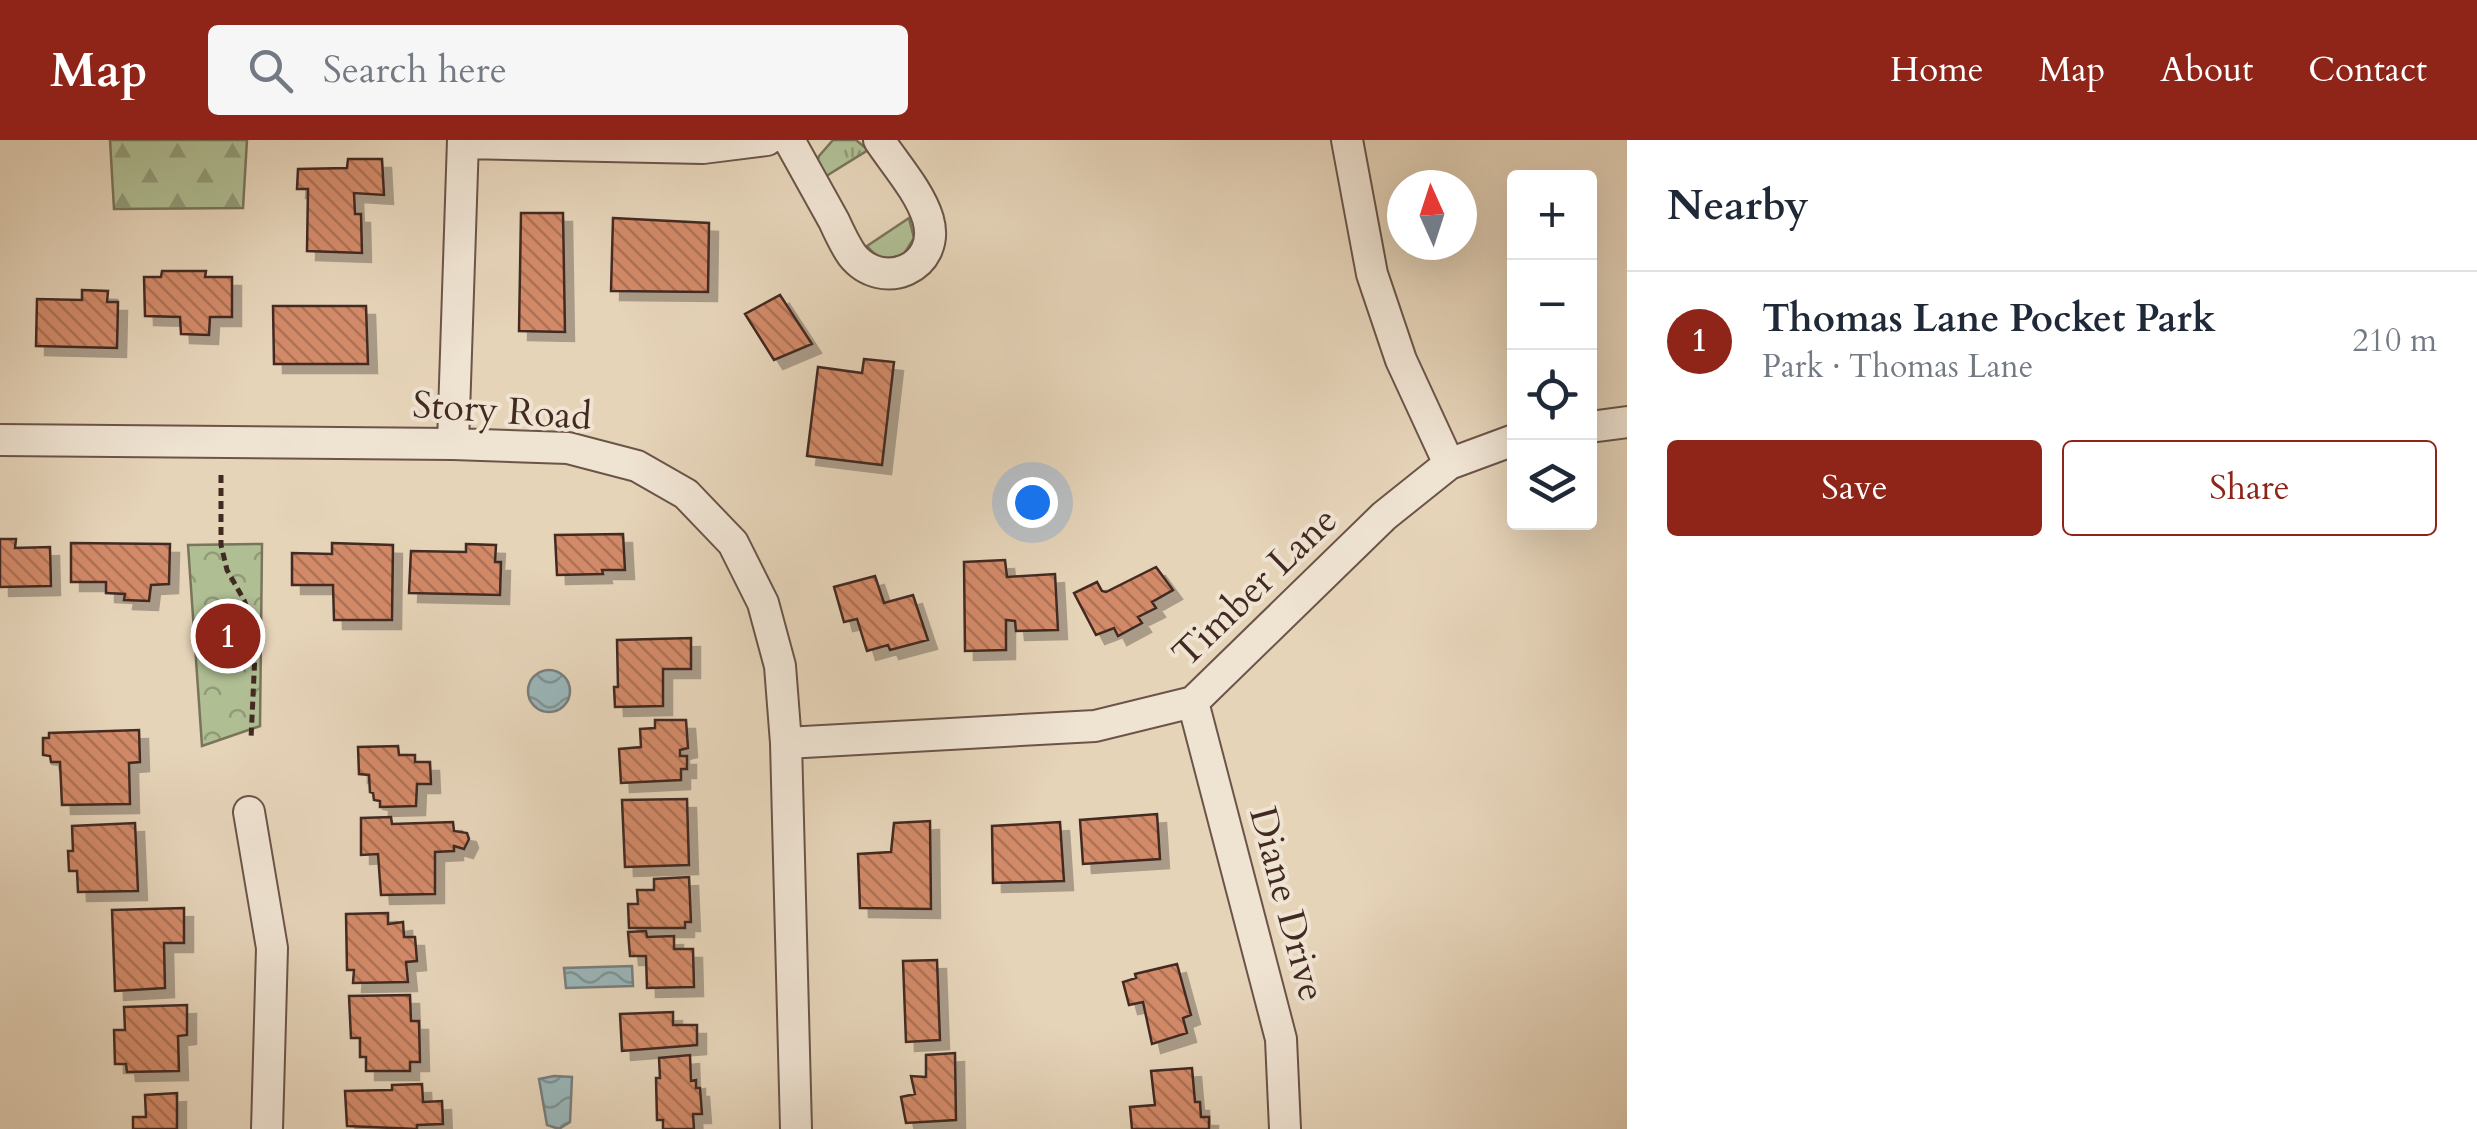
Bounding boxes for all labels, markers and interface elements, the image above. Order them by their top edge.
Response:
search box [208,25,908,115]
text: Map [50,38,148,103]
icon: search [243,43,298,98]
text: Search here [323,44,507,96]
text: Home [1890,46,1984,94]
text: Map [2039,46,2105,94]
text: About [2160,46,2253,94]
text: Contact [2308,46,2427,94]
north arrow [1387,170,1477,260]
map controls [1507,170,1597,530]
button: + [1507,170,1597,260]
text: Nearby [1667,177,1809,234]
button: − [1507,260,1597,350]
text: Thomas Lane Pocket Park [1762,293,2216,345]
text: 1 [1691,319,1708,363]
text: 210 m [2352,319,2437,363]
text: Park · Thomas Lane [1762,345,2033,389]
button: locate [1507,350,1597,440]
street label: Story Road [411,379,593,443]
button: layers [1507,440,1597,530]
button: Save [1667,440,2042,536]
button: Share [2062,440,2437,536]
your location [1007,477,1058,528]
street label: Timber Lane [1161,495,1349,679]
pin: 1 [196,598,260,674]
street label: Diane Drive [1236,801,1338,1007]

